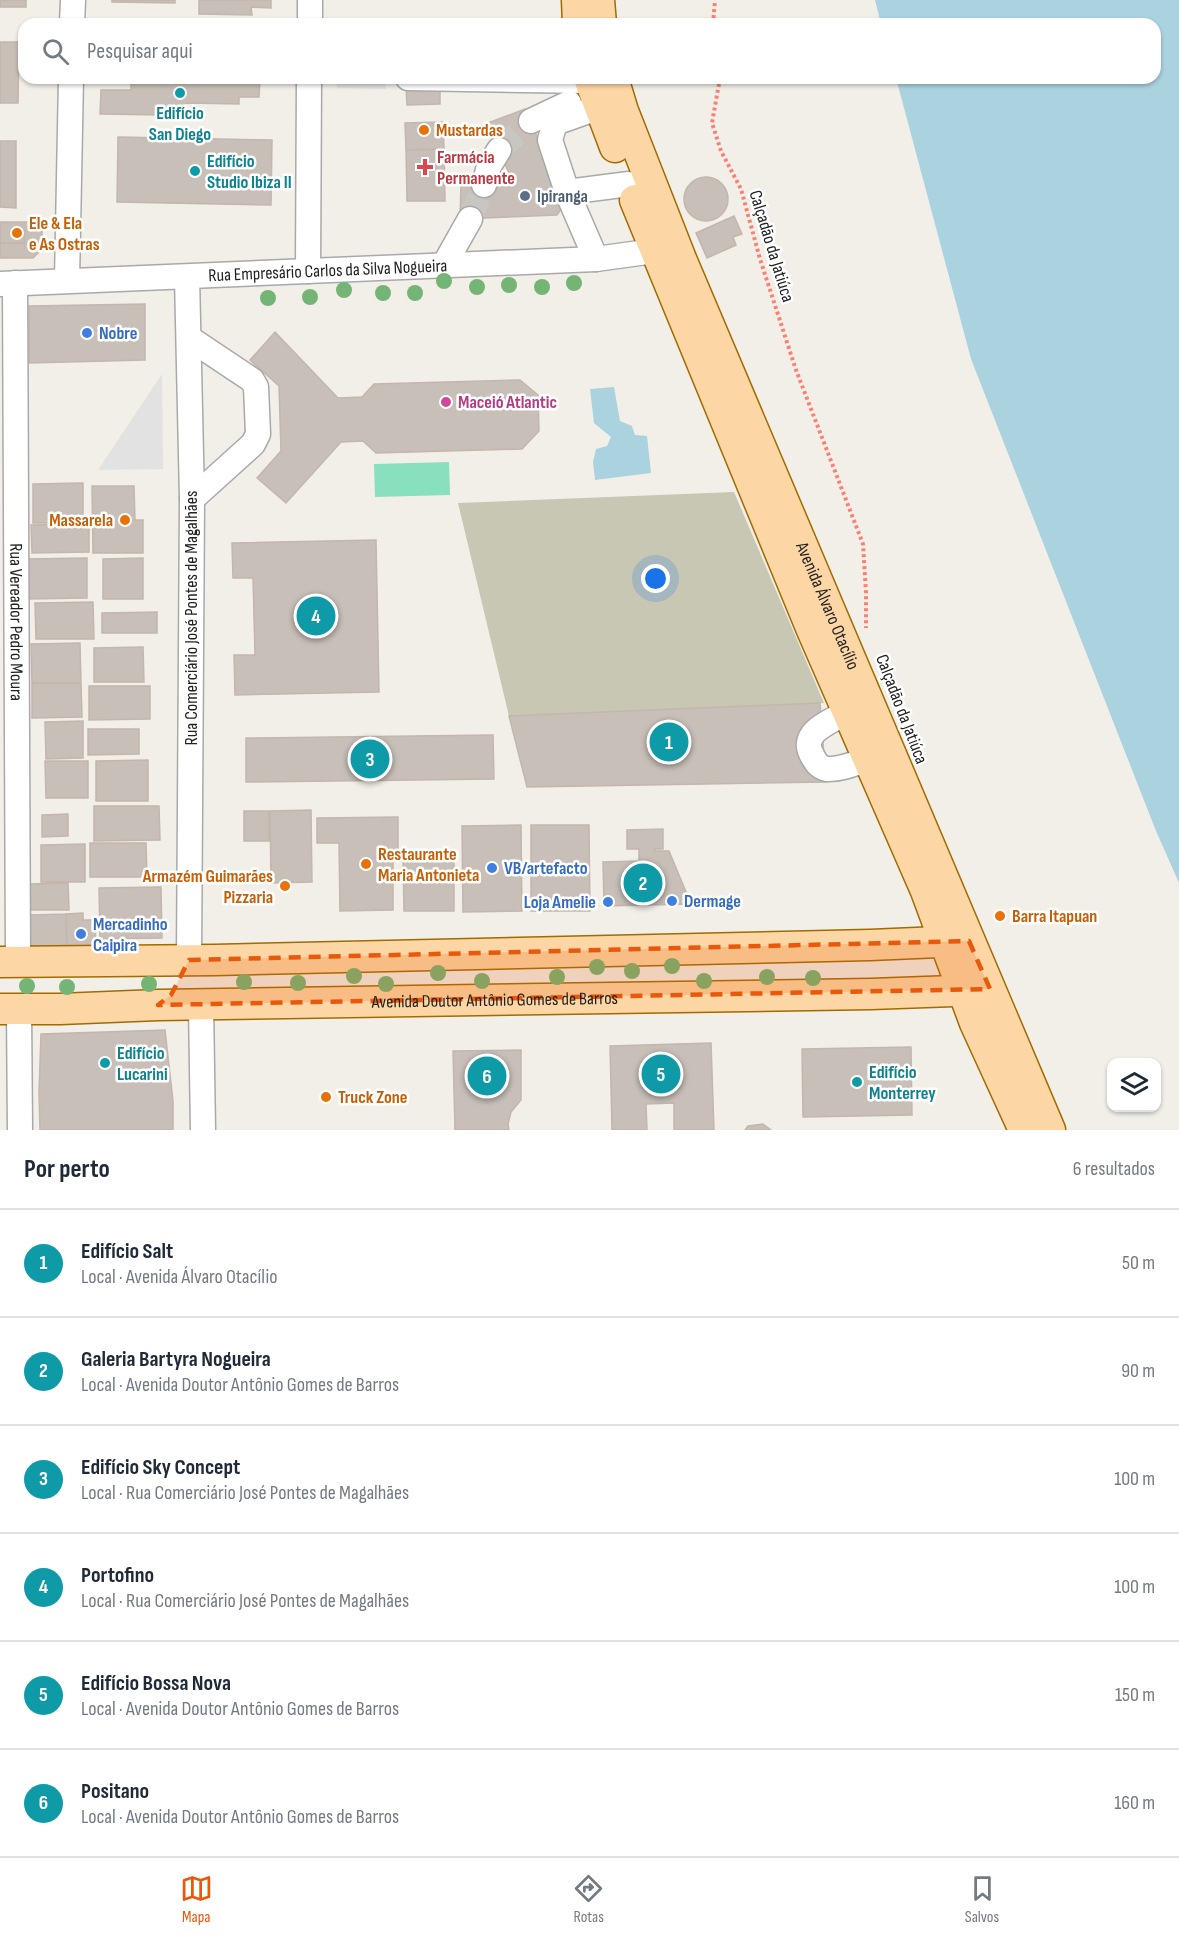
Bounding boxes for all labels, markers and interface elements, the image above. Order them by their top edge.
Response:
search box [18,18,1161,84]
icon: search [39,35,72,68]
text: Pesquisar aqui [87,38,192,65]
marker: Edifício San Diego [173,86,187,100]
place label: Edifício San Diego [149,103,211,145]
place label: Mustardas [436,120,503,141]
marker: Mustardas [417,123,431,137]
place label: Farmácia Permanente [437,147,515,189]
place label: Edifício Studio Ibiza II [207,151,292,193]
marker: Farmácia Permanente [418,160,432,174]
marker: Edifício Studio Ibiza II [188,164,202,178]
place label: Ipiranga [537,186,588,207]
street label: Calçadão da Jatiúca [745,188,798,305]
marker: Ipiranga [518,189,532,203]
place label: Ele & Ela e As Ostras [29,213,100,255]
marker: Ele & Ela e As Ostras [10,226,24,240]
street label: Rua Empresário Carlos da Silva Nogueira [208,255,448,286]
place label: Nobre [99,323,137,344]
marker: Nobre [80,326,94,340]
place label: Maceió Atlantic [458,392,557,413]
marker: Maceió Atlantic [439,395,453,409]
street label: Rua Comerciário José Pontes de Magalhães [181,491,202,745]
place label: Massarela [49,510,113,531]
marker: Massarela [118,513,132,527]
street label: Avenida Álvaro Otacílio [791,538,864,673]
street label: Rua Vereador Pedro Moura [5,543,27,701]
your location [641,564,670,593]
pin: 4 [296,594,336,638]
street label: Calçadão da Jatiúca [871,651,932,767]
pin: 1 [650,720,688,764]
pin: 3 [350,736,389,782]
place label: Restaurante Maria Antonieta [378,844,479,886]
marker: Restaurante Maria Antonieta [359,857,373,871]
place label: VB/artefacto [504,858,588,879]
pin: 2 [624,860,662,906]
marker: VB/artefacto [485,861,499,875]
place label: Armazém Guimarães Pizzaria [142,866,273,908]
marker: Armazém Guimarães Pizzaria [278,879,292,893]
place label: Dermage [684,891,741,912]
place label: Loja Amelie [524,892,596,913]
marker: Dermage [665,894,679,908]
marker: Loja Amelie [601,895,615,909]
place label: Barra Itapuan [1012,906,1097,927]
marker: Barra Itapuan [993,909,1007,923]
place label: Mercadinho Caipira [93,914,168,956]
marker: Mercadinho Caipira [74,927,88,941]
street label: Avenida Doutor Antônio Gomes de Barros [371,988,618,1013]
place label: Edifício Lucarini [117,1043,168,1085]
pin: 5 [642,1052,680,1096]
pin: 6 [468,1054,506,1098]
marker: Edifício Lucarini [98,1056,112,1070]
map controls [1107,1058,1161,1112]
button: layers [1107,1058,1161,1112]
place label: Edifício Monterrey [869,1062,936,1104]
marker: Edifício Monterrey [850,1075,864,1089]
place label: Truck Zone [338,1087,407,1108]
marker: Truck Zone [319,1090,333,1104]
text: Por perto [24,1154,110,1185]
text: 6 resultados [1073,1157,1155,1181]
text: Edifício Salt [81,1238,173,1265]
text: 1 [40,1251,47,1275]
text: 50 m [1122,1251,1155,1275]
text: Local · Avenida Álvaro Otacílio [81,1265,277,1289]
text: Galeria Bartyra Nogueira [81,1346,271,1373]
text: 2 [39,1359,48,1383]
text: 90 m [1121,1359,1155,1383]
text: Local · Avenida Doutor Antônio Gomes de Barros [81,1373,399,1397]
text: Edifício Sky Concept [81,1454,240,1481]
text: 3 [39,1467,48,1491]
text: 100 m [1114,1467,1155,1491]
text: Local · Rua Comerciário José Pontes de Magalhães [81,1481,409,1505]
text: Portofino [81,1562,154,1589]
text: 4 [39,1575,48,1599]
text: 100 m [1114,1575,1155,1599]
text: Local · Rua Comerciário José Pontes de Magalhães [81,1589,409,1613]
text: Edifício Bossa Nova [81,1670,231,1697]
text: 5 [39,1683,48,1707]
text: 150 m [1115,1683,1155,1707]
text: Local · Avenida Doutor Antônio Gomes de Barros [81,1697,399,1721]
text: Positano [81,1778,149,1805]
text: 6 [39,1791,48,1815]
text: 160 m [1114,1791,1155,1815]
text: Local · Avenida Doutor Antônio Gomes de Barros [81,1805,399,1829]
tab: Mapa [180,1872,213,1927]
tab: Rotas [572,1872,605,1927]
tab: Salvos [965,1872,999,1927]

